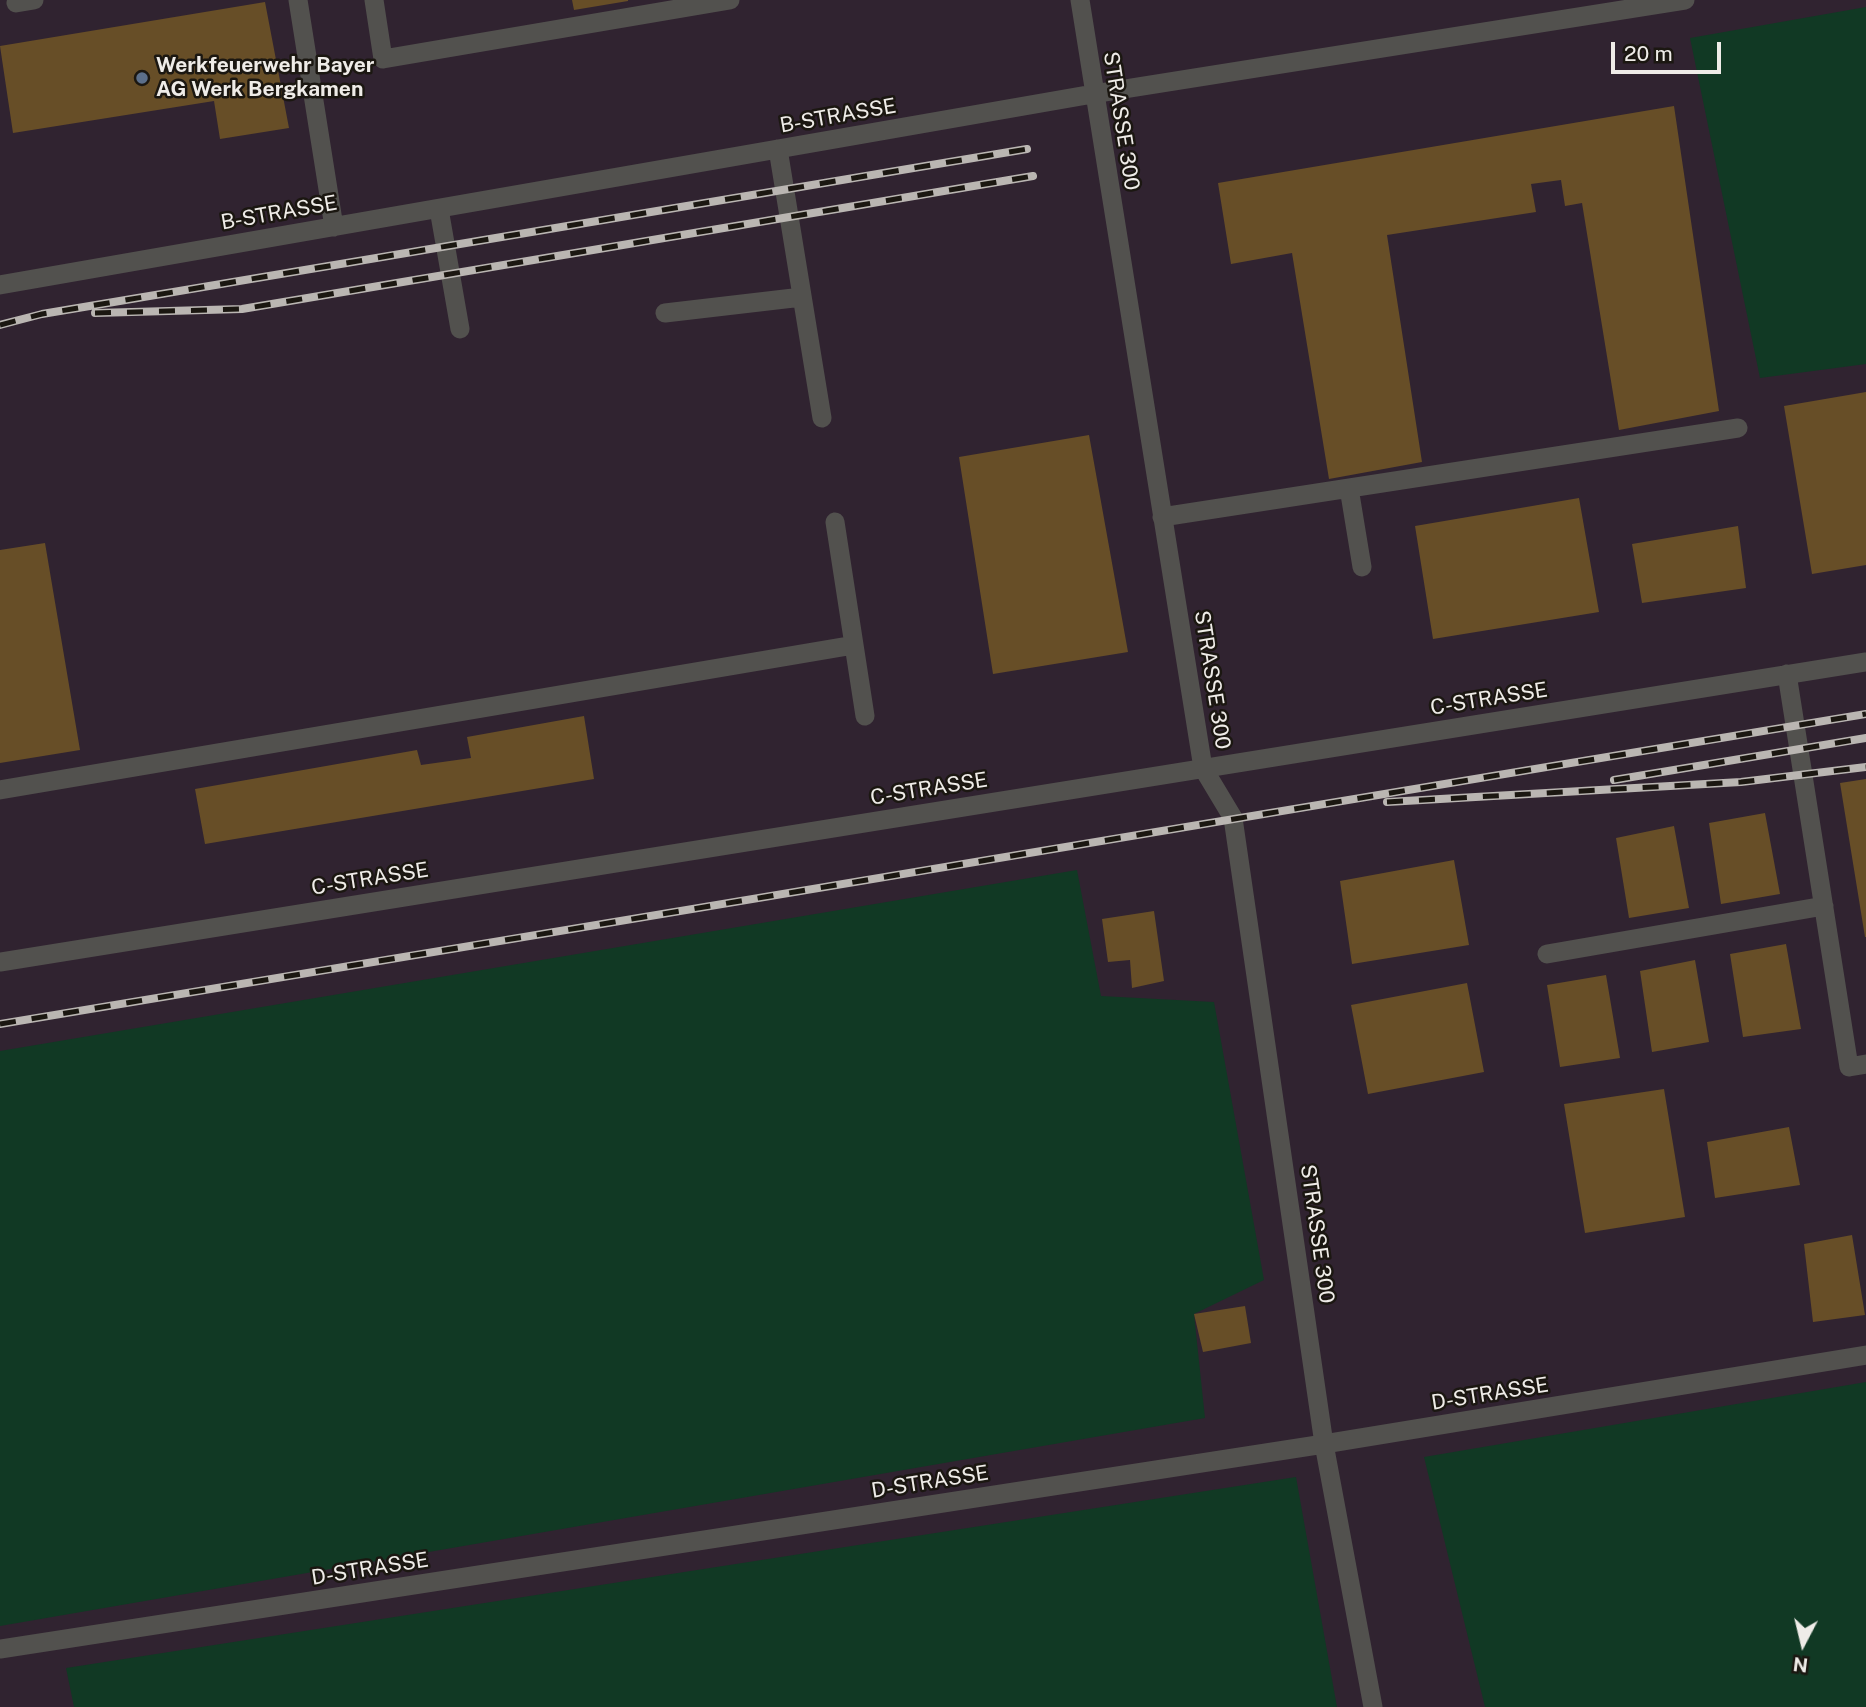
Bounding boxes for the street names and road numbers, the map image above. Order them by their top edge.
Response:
street label: STRASSE 300 [1098,50,1144,192]
street label: B-STRASSE [778,93,898,139]
street label: B-STRASSE [219,190,339,236]
street label: STRASSE 300 [1189,609,1235,751]
street label: C-STRASSE [1429,677,1549,721]
street label: C-STRASSE [869,767,989,811]
street label: C-STRASSE [310,857,430,901]
street label: STRASSE 300 [1295,1163,1339,1305]
street label: D-STRASSE [1430,1372,1550,1416]
street label: D-STRASSE [870,1460,990,1504]
street label: D-STRASSE [310,1547,430,1591]

